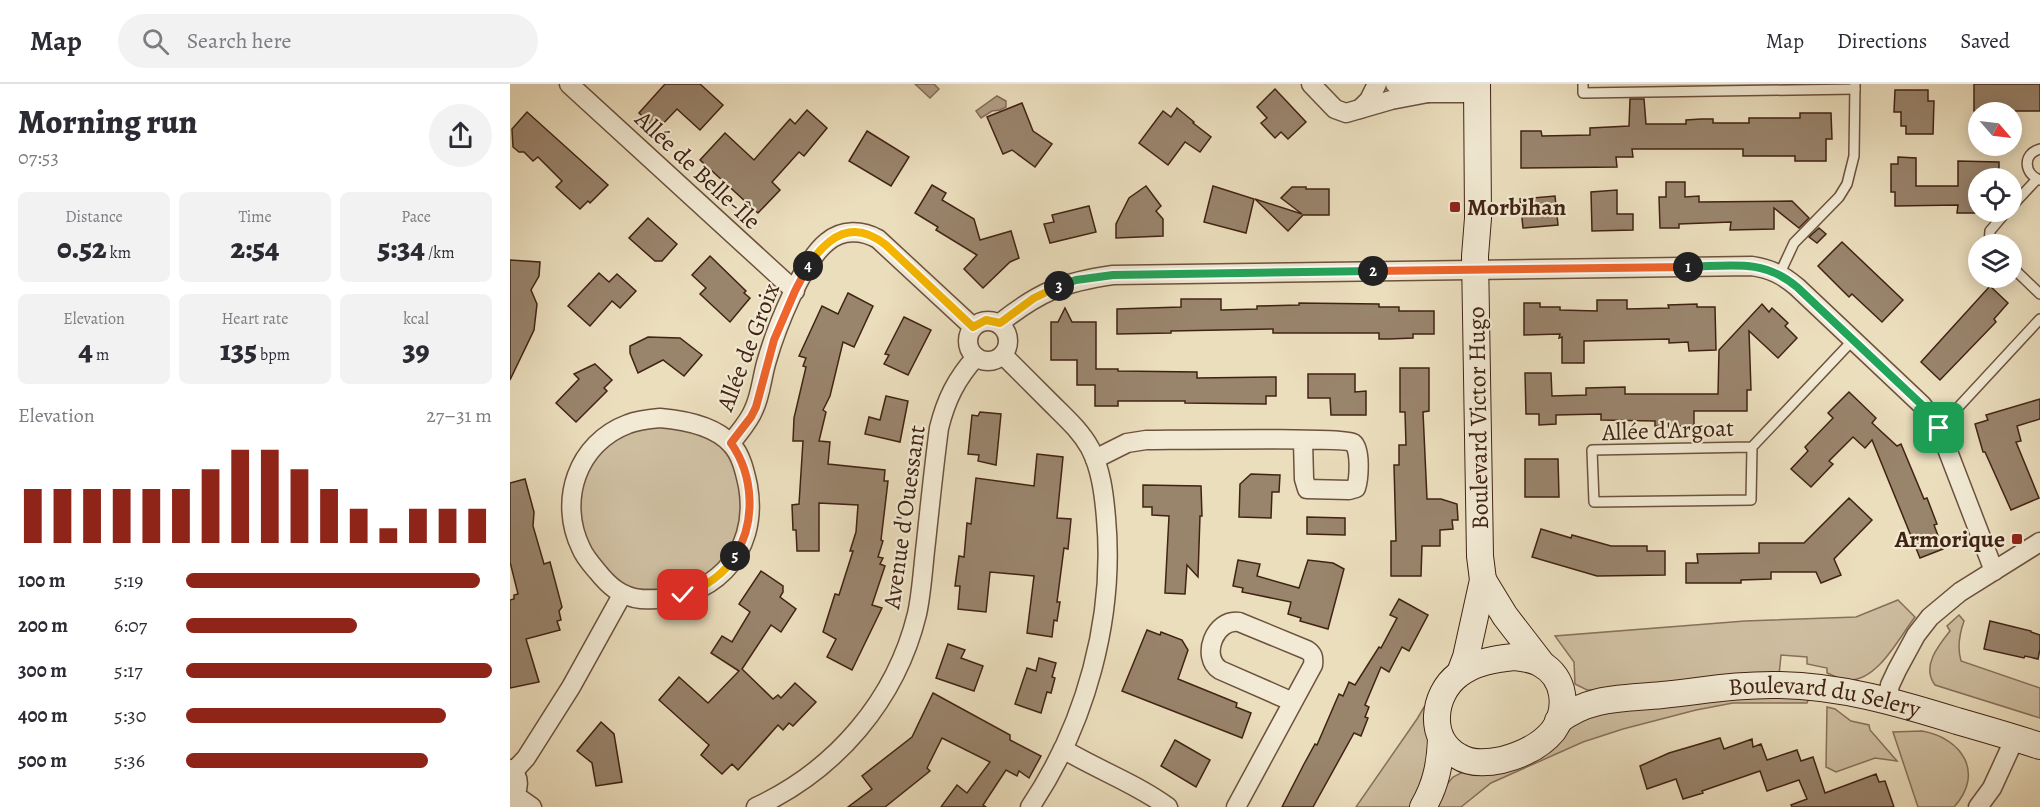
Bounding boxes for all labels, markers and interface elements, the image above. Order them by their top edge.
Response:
search box [118,14,538,68]
text: Map [30,22,82,60]
icon: search [139,25,172,58]
text: Search here [187,26,291,56]
text: Map [1766,27,1804,55]
text: Directions [1837,27,1927,55]
text: Saved [1960,27,2010,55]
text: Morning run [18,99,197,144]
north arrow [1968,102,2022,156]
map controls [1968,102,2022,288]
street label: Allée de Belle-Île [628,103,768,237]
button: share [429,104,492,167]
text: 07:53 [18,144,59,171]
button: locate [1968,168,2022,222]
place label: Morbihan [1467,191,1567,223]
marker: Morbihan [1448,200,1462,214]
text: Distance [65,206,123,228]
text: Time [238,206,272,228]
text: Pace [401,206,431,228]
text: 0.52 [57,228,107,268]
text: 2:54 [231,228,279,268]
text: 5:34 [377,228,425,268]
button: layers [1968,234,2022,288]
text: km [107,242,131,264]
text: /km [425,242,455,264]
pin: 4 [793,251,823,281]
pin: 1 [1673,252,1703,282]
text: 4 [804,255,812,277]
pin: 2 [1358,256,1388,286]
text: 1 [1685,256,1691,278]
text: 2 [1369,260,1377,282]
pin: 3 [1044,271,1074,301]
text: 3 [1056,275,1062,297]
street label: Allée de Groix [709,278,787,416]
street label: Boulevard Victor Hugo [1460,306,1496,530]
text: Elevation [63,308,125,330]
text: Heart rate [222,308,288,330]
text: kcal [403,308,429,330]
text: 4 [79,330,93,370]
text: 135 [220,330,257,370]
text: 39 [402,330,430,370]
text: m [93,344,109,366]
text: bpm [257,344,290,366]
text: Elevation [18,402,95,429]
text: 27–31 m [426,402,492,429]
pin [1913,402,1964,453]
icon: arrive [1922,411,1955,444]
street label: Allée d'Argoat [1600,412,1735,448]
street label: Avenue d'Ouessant [875,423,933,612]
place label: Armorique [1894,523,2005,555]
marker: Armorique [2010,532,2024,546]
pin: 5 [720,541,750,571]
text: 5 [732,545,738,567]
text: 100 m [18,567,66,594]
text: 5:19 [114,567,143,594]
pin [657,569,708,620]
icon: check [666,578,699,611]
text: 200 m [18,612,68,639]
text: 6:07 [114,612,147,639]
text: 300 m [18,657,67,684]
text: 5:17 [114,657,143,684]
street label: Boulevard du Selery [1727,669,1925,725]
text: 400 m [18,702,68,729]
text: 5:30 [114,702,146,729]
text: 500 m [18,747,67,774]
text: 5:36 [114,747,145,774]

